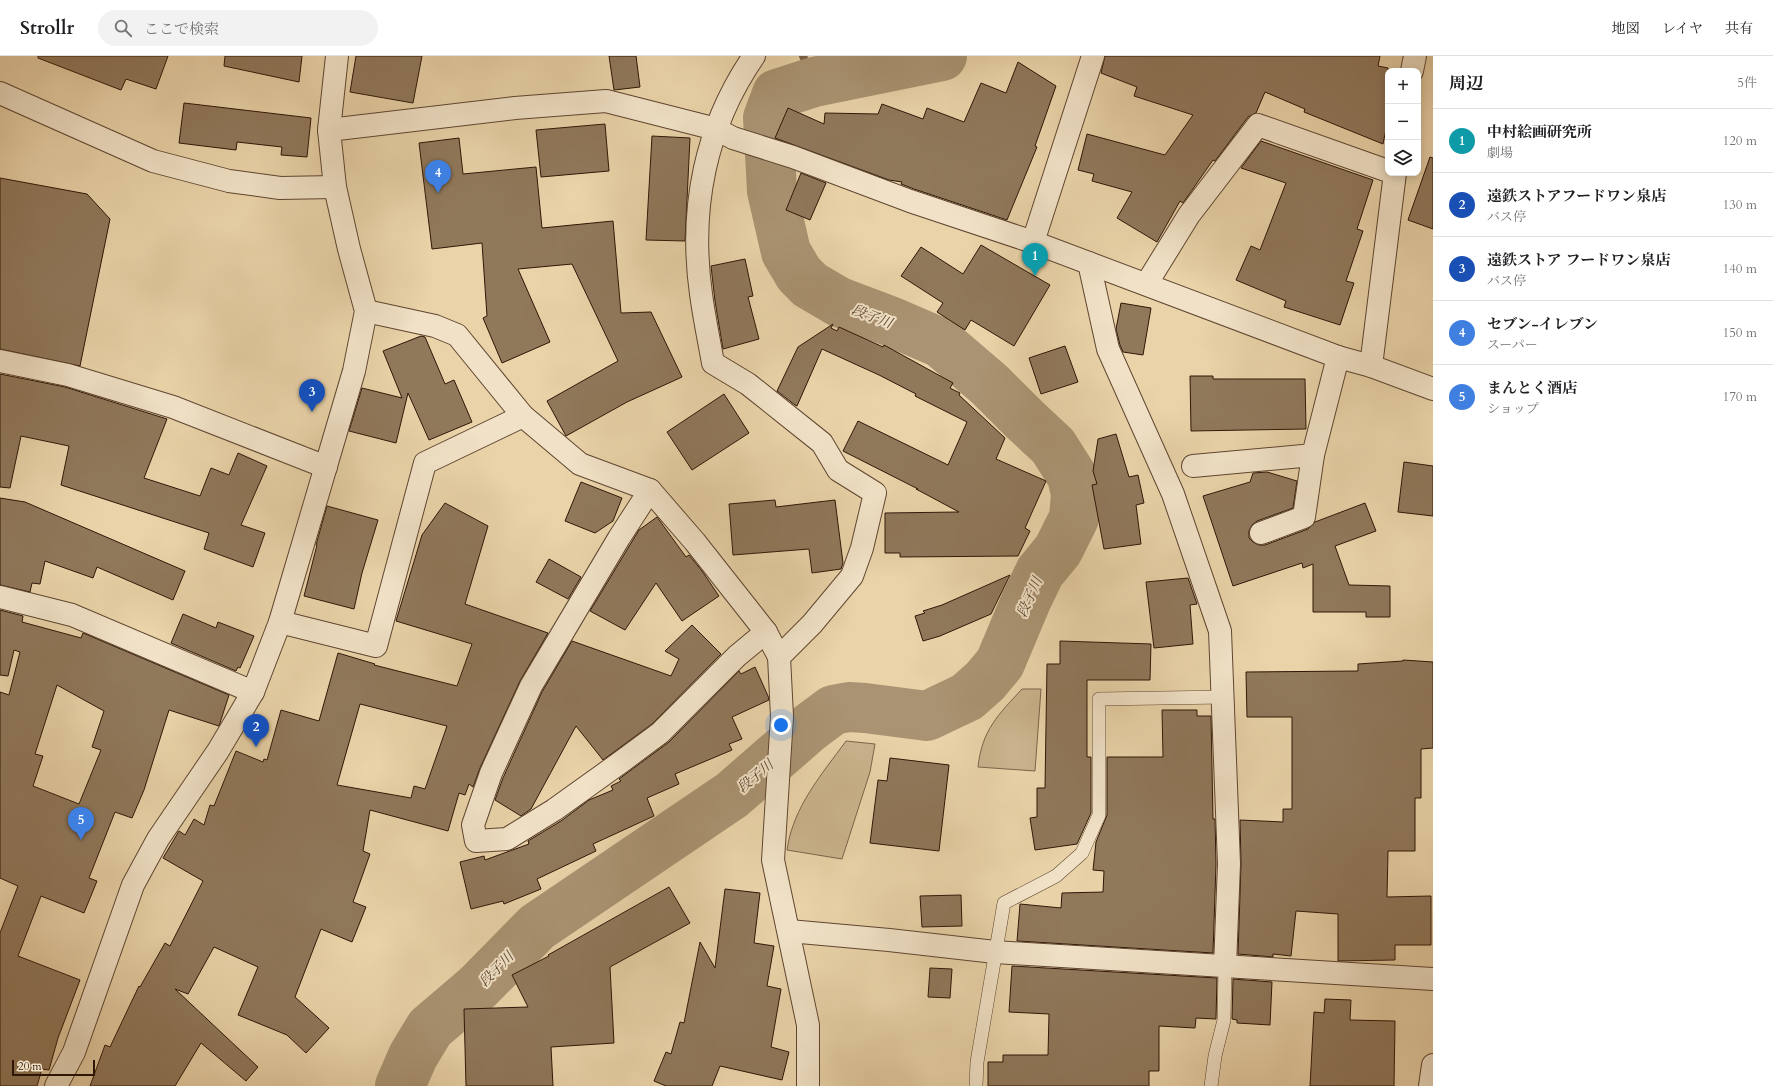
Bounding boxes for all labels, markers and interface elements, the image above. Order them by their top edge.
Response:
search box [98,10,378,46]
text: Strollr [20,15,74,41]
icon: search [112,17,134,39]
text: ここで検索 [144,19,219,39]
text: 地図 [1612,19,1640,38]
text: レイヤ [1662,19,1703,38]
text: 共有 [1725,19,1753,38]
map controls [1385,68,1421,176]
button: + [1385,68,1421,104]
text: 周辺 [1449,72,1483,95]
text: 5件 [1737,74,1757,92]
button: − [1385,104,1421,140]
text: 中村絵画研究所 [1487,122,1592,142]
text: 1 [1459,132,1465,150]
text: 120 m [1723,132,1757,150]
button: layers [1385,140,1421,176]
text: 劇場 [1487,144,1513,162]
pin: 4 [425,160,451,193]
text: 遠鉄ストアフードワン泉店 [1487,186,1666,206]
text: 2 [1459,196,1465,214]
text: 130 m [1723,196,1757,214]
text: バス停 [1487,208,1526,226]
pin: 1 [1022,243,1048,276]
text: 遠鉄ストア フードワン泉店 [1487,250,1670,270]
text: 3 [1459,260,1465,278]
text: 140 m [1723,260,1757,278]
text: バス停 [1487,272,1526,290]
water label: 段子川 [849,300,897,334]
text: セブン-イレブン [1487,314,1598,334]
text: 4 [1459,324,1465,342]
text: 150 m [1723,324,1757,342]
text: スーパー [1487,336,1538,354]
text: まんとく酒店 [1487,378,1577,398]
pin: 3 [299,379,325,412]
text: 5 [1459,388,1465,406]
text: 170 m [1723,388,1757,406]
text: ショップ [1487,400,1539,418]
water label: 段子川 [1012,572,1047,620]
pin: 2 [243,714,269,747]
your location [771,715,791,735]
water label: 段子川 [733,754,779,797]
pin: 5 [68,807,94,840]
water label: 段子川 [475,946,519,991]
scale bar [12,1058,95,1077]
text: 20 m [18,1059,42,1074]

